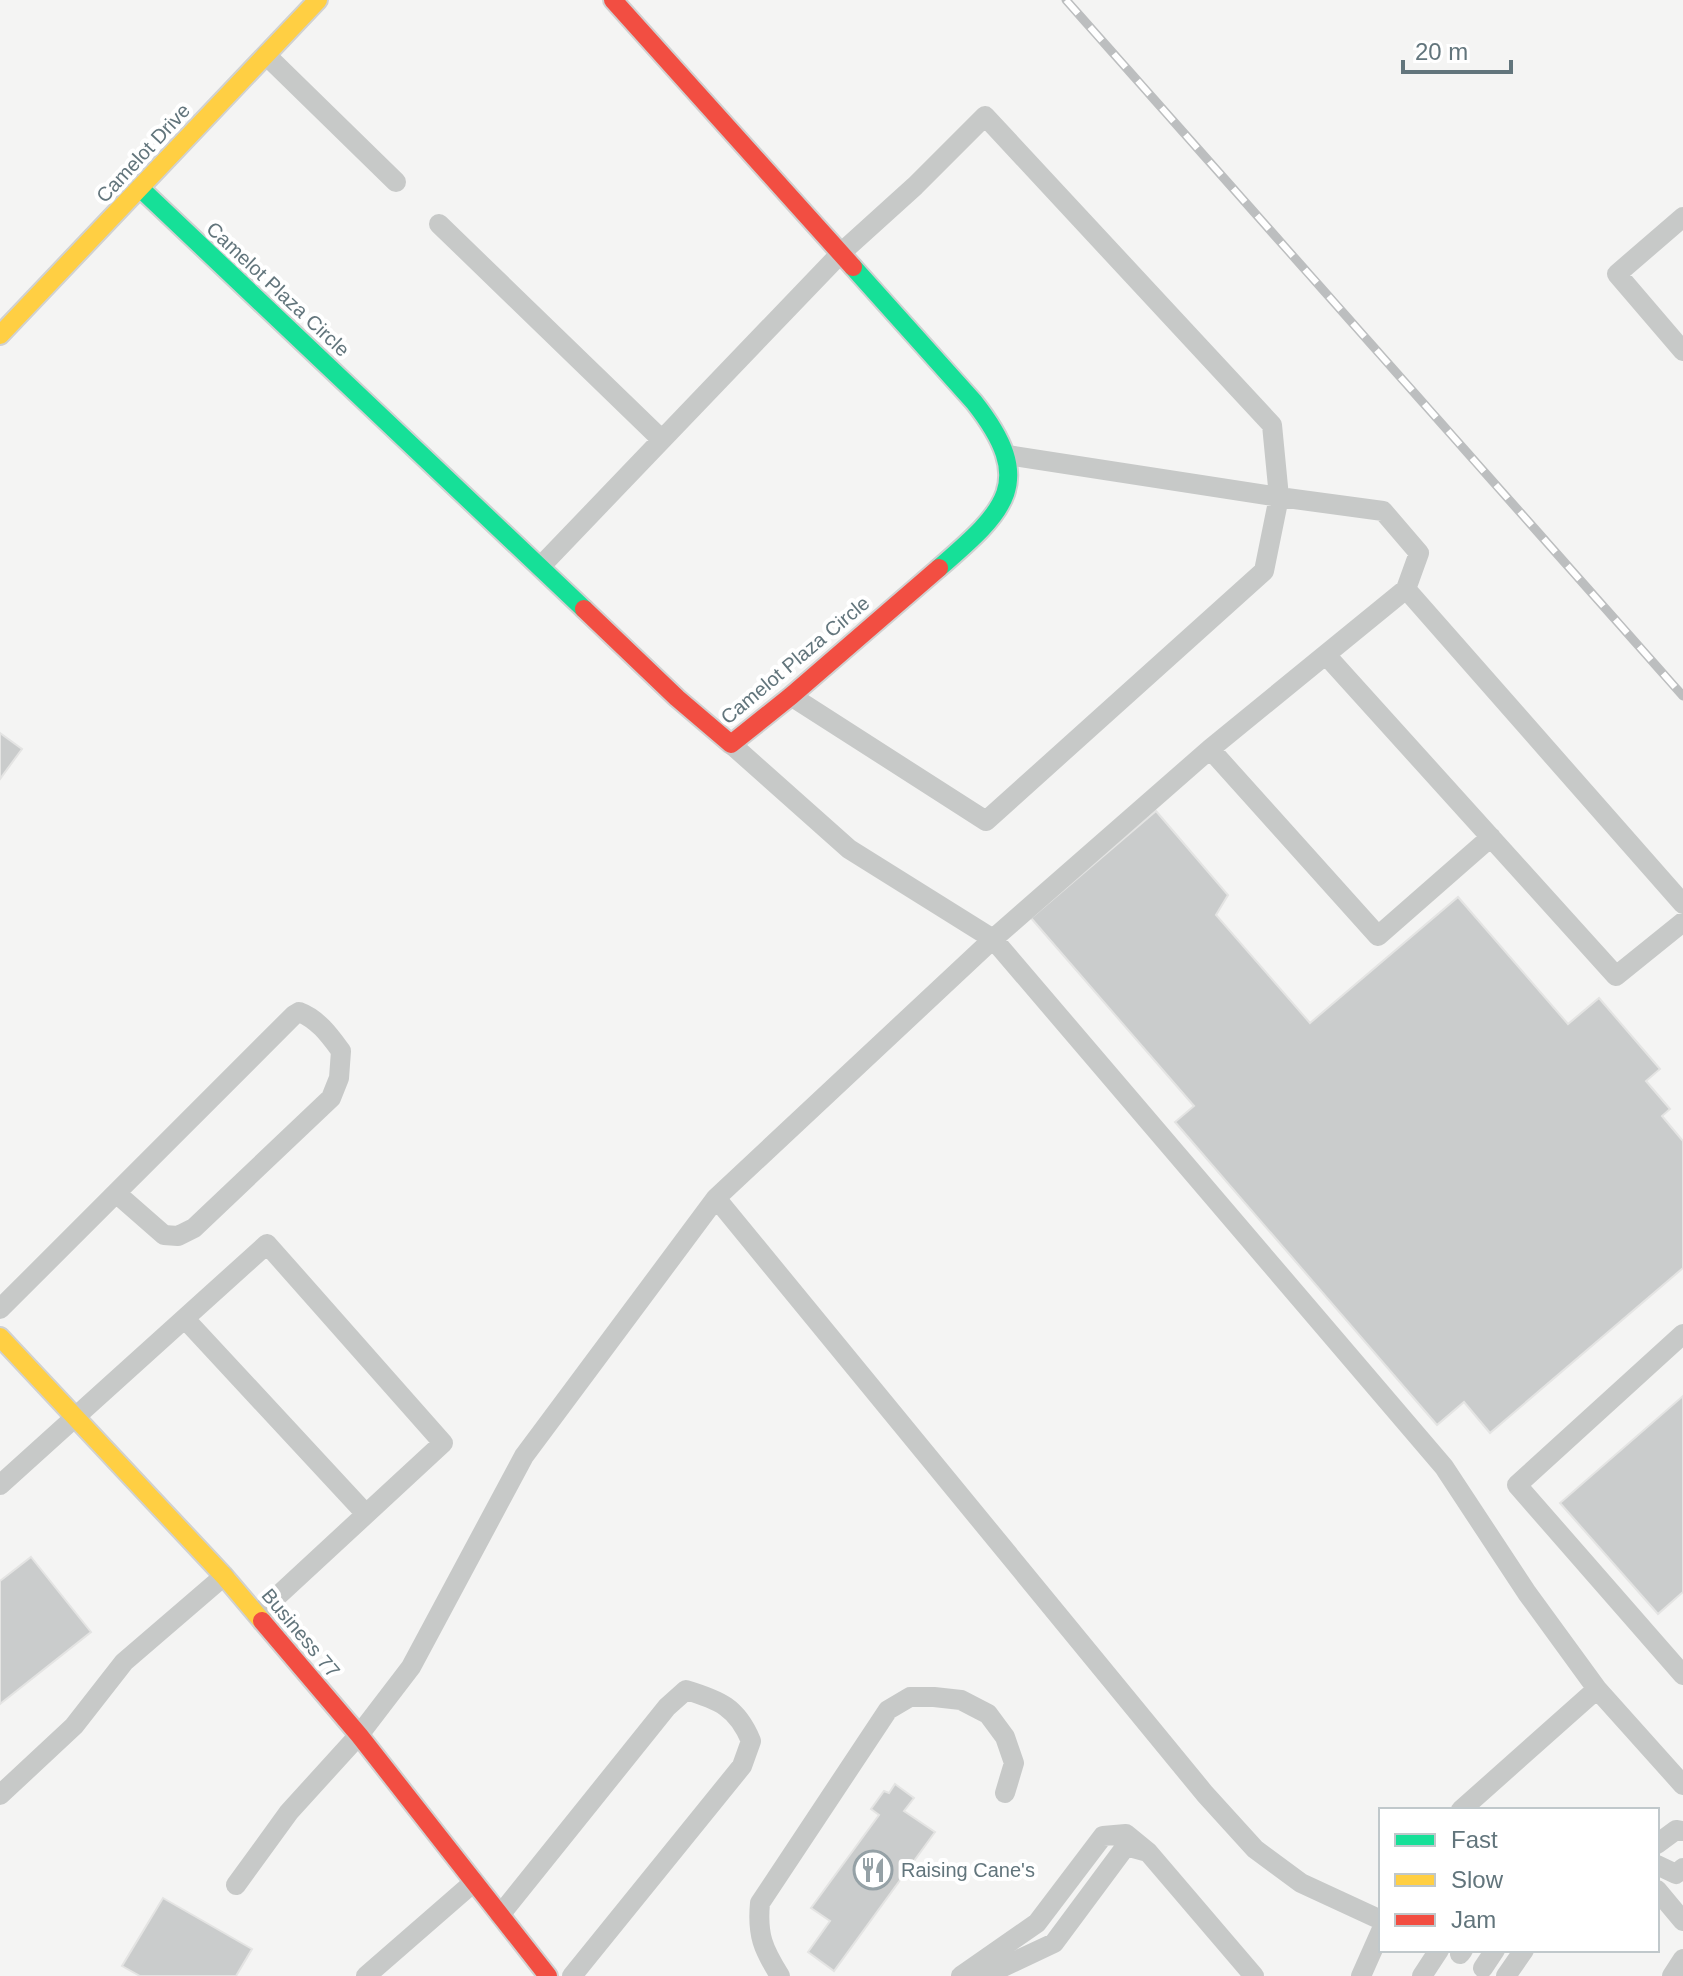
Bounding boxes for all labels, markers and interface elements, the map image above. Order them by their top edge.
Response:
scale bar [1403,24,1511,74]
text: 20 m [1415,38,1468,65]
street label: Camelot Drive [92,99,194,207]
street label: Camelot Plaza Circle [202,217,354,361]
street label: Camelot Plaza Circle [716,592,874,728]
street label: Business 77 [258,1584,344,1682]
legend [1379,1808,1659,1952]
text: Fast [1451,1826,1498,1853]
restaurant icon: Raising Cane's [852,1849,894,1891]
place label: Raising Cane's [901,1859,1035,1881]
text: Slow [1451,1866,1504,1893]
text: Jam [1451,1906,1496,1933]

